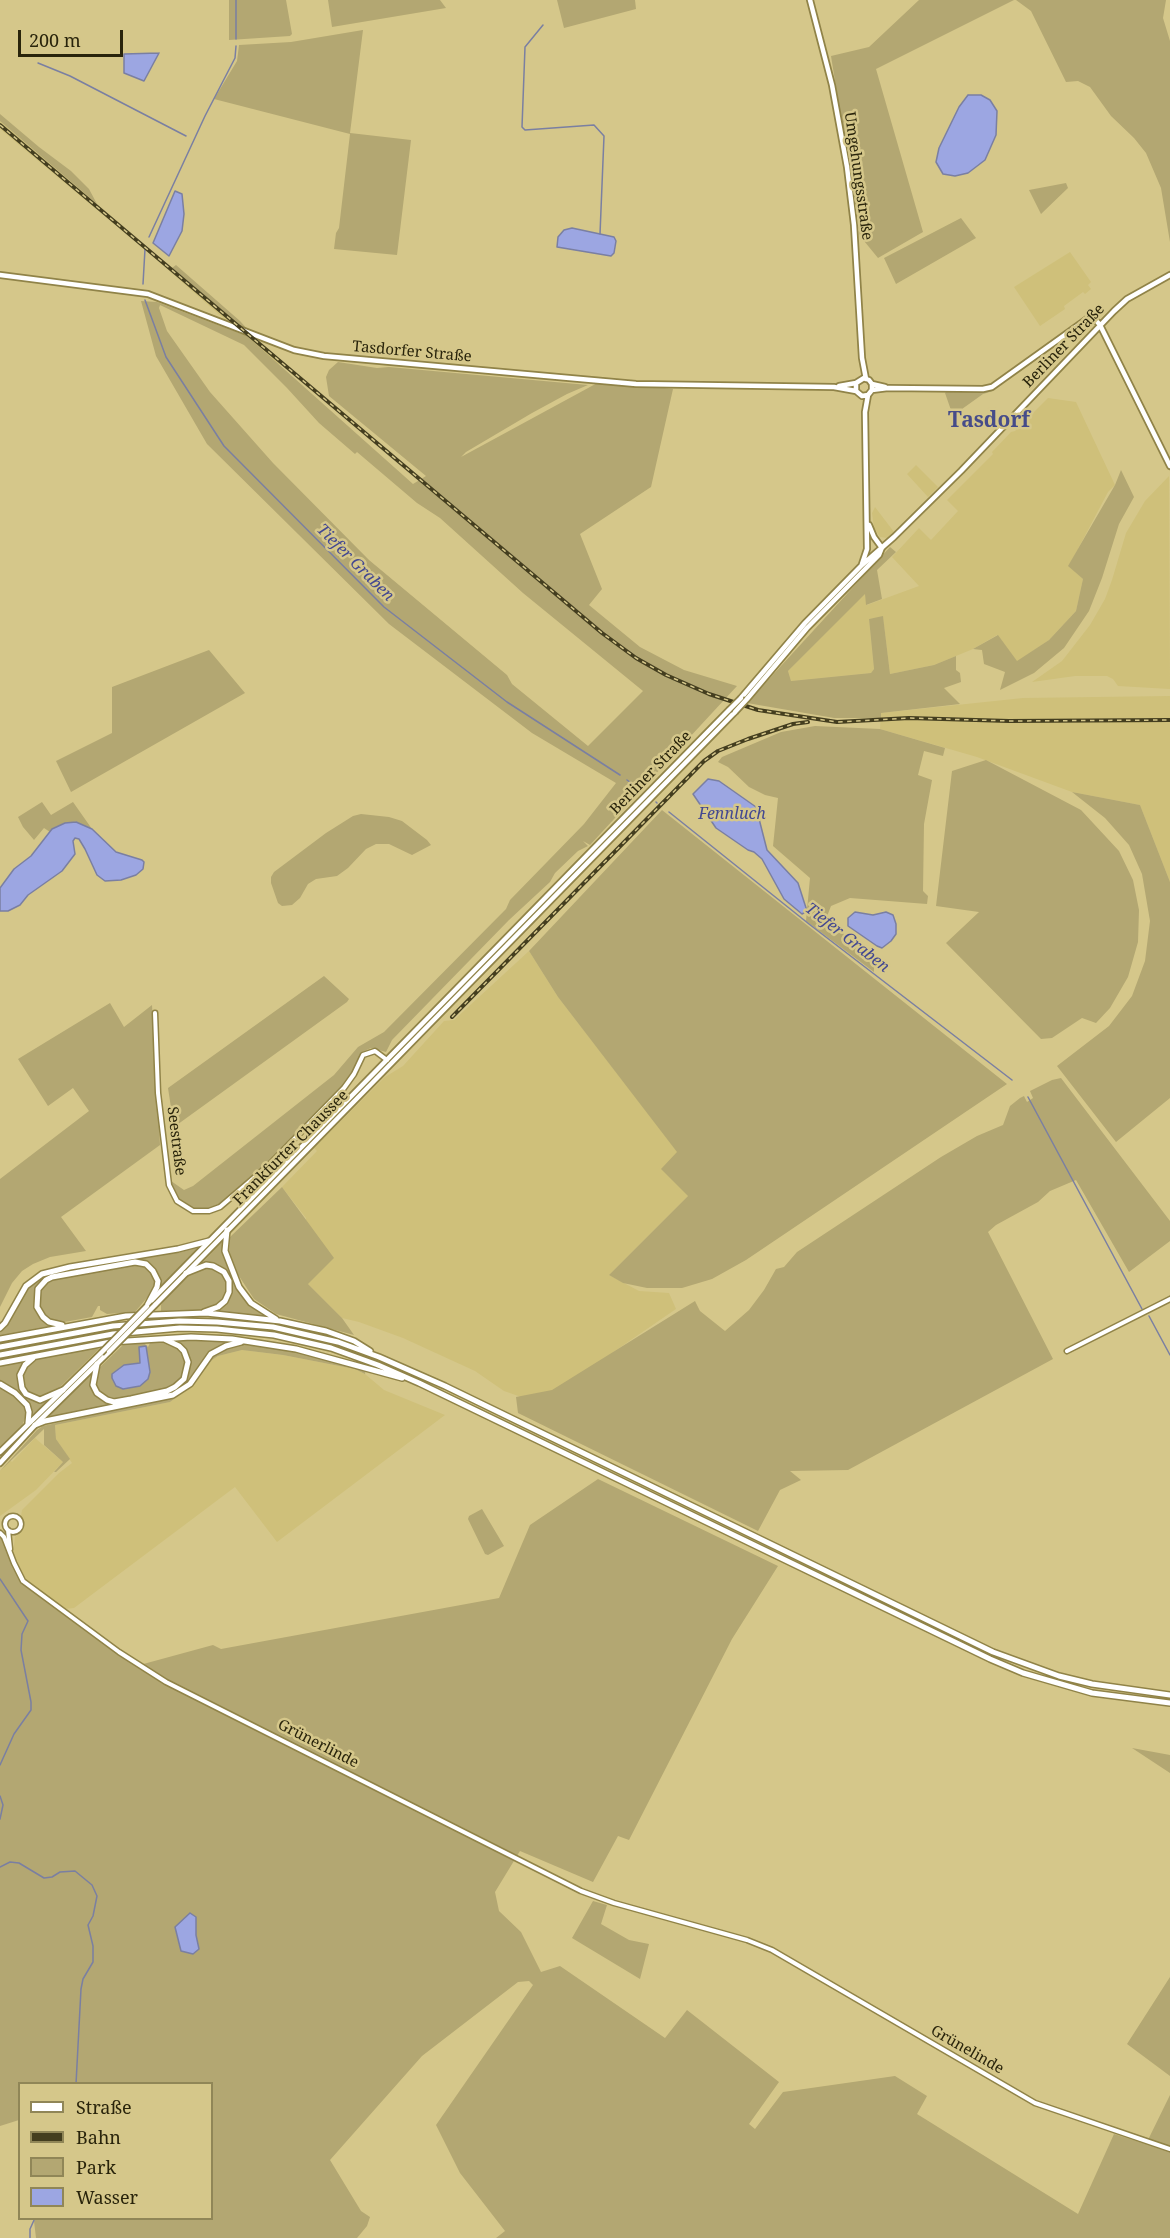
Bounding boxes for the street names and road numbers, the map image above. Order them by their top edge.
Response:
street label: Umgehungsstraße [840,111,876,241]
street label: Berliner Straße [1020,300,1108,392]
street label: Tasdorfer Straße [352,338,472,366]
street label: Berliner Straße [607,727,695,819]
street label: Frankfurter Chaussee [230,1087,352,1209]
street label: Seestraße [163,1106,189,1176]
street label: Grünerlinde [275,1716,361,1772]
street label: Grünelinde [927,2022,1007,2078]

